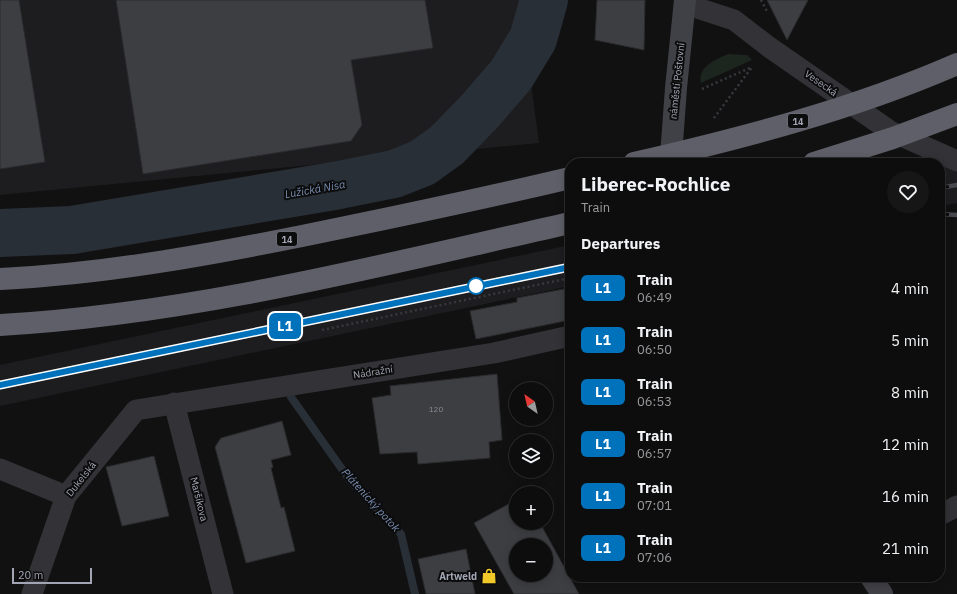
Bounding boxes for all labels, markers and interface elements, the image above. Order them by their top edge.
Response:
street label: náměstí Poštovní [667,42,688,120]
street label: Vesecká [802,67,841,99]
road number: 14 [788,114,808,128]
button: heart [887,171,929,213]
text: Liberec-Rochlice [581,172,730,196]
water label: Lužická Nisa [284,177,346,201]
text: Train [581,199,610,216]
road number: 14 [277,232,297,246]
text: Departures [581,234,660,253]
text: Train [637,270,673,289]
unlabelled marker [467,277,485,295]
text: L1 [595,279,611,297]
text: 4 min [891,279,929,298]
text: 06:49 [637,289,672,306]
line badge: L1 [267,313,303,339]
text: L1 [277,317,293,335]
text: Train [637,322,673,341]
text: L1 [595,331,611,349]
text: 5 min [891,331,929,350]
text: 06:50 [637,341,672,358]
street label: Nádražní [352,362,394,382]
text: Train [637,374,673,393]
north arrow [509,382,553,426]
map controls [509,382,553,582]
text: L1 [595,383,611,401]
text: 8 min [891,383,929,402]
text: 06:53 [637,393,672,410]
house number: 120 [429,404,443,414]
text: Train [637,426,673,445]
button: layers [509,434,553,478]
text: L1 [595,435,611,453]
text: 12 min [882,435,929,454]
text: 06:57 [637,445,672,462]
street label: Dukelská [63,458,99,499]
water label: Plátenický potok [339,465,403,535]
street label: Maršíkova [187,475,211,523]
text: Train [637,478,673,497]
button: + [509,486,553,530]
text: L1 [595,487,611,505]
text: 16 min [882,487,929,506]
text: 07:01 [637,497,672,514]
text: Train [637,530,673,549]
button: − [509,538,553,582]
text: L1 [595,539,611,557]
text: 21 min [882,539,929,558]
text: 07:06 [637,549,672,566]
scale bar [12,566,92,585]
shop icon: Artweld [480,567,498,585]
text: 20 m [18,568,43,582]
place label: Artweld [439,570,477,583]

